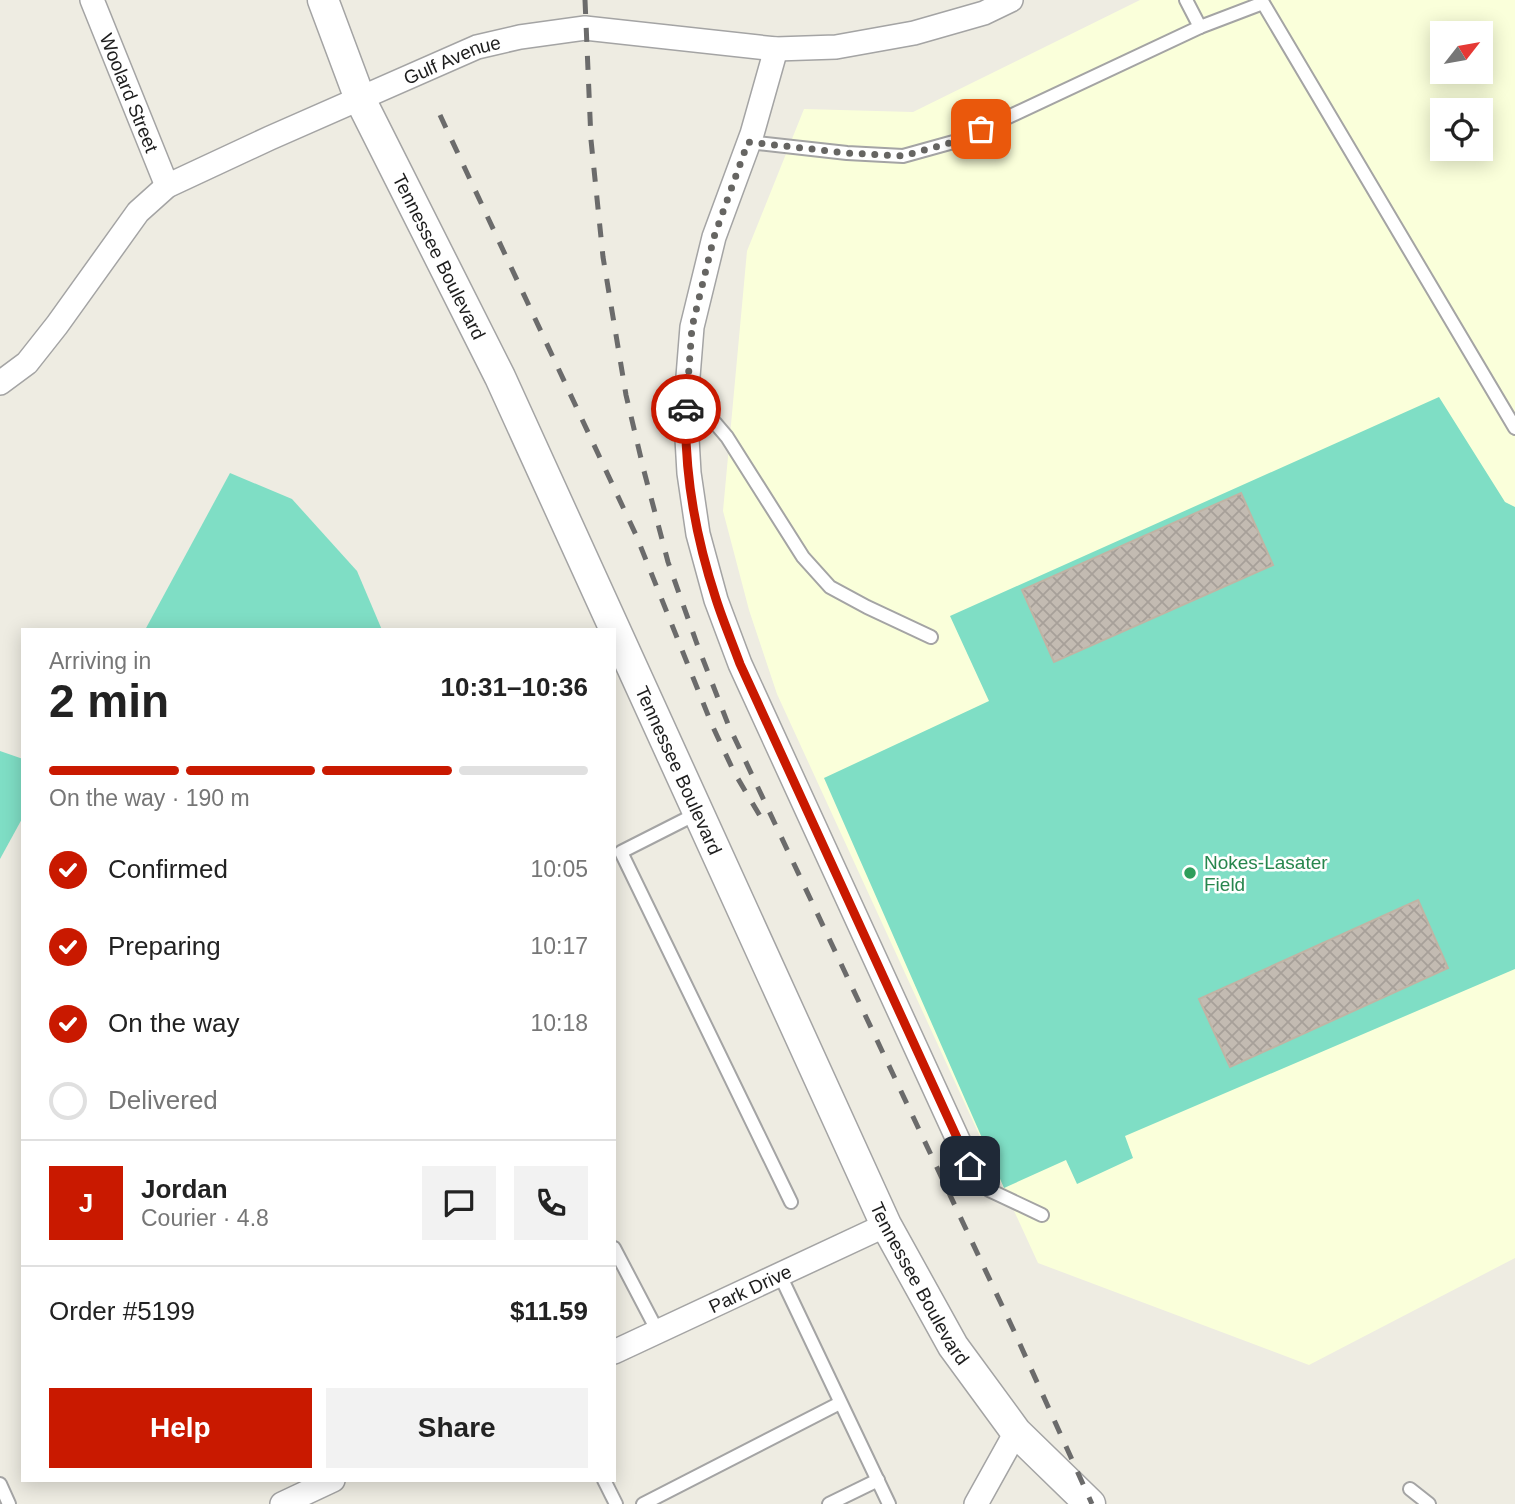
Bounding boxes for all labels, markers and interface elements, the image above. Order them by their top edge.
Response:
north arrow [1430,21,1493,84]
map controls [1430,21,1493,161]
street label: Woolard Street [96,30,163,156]
street label: Gulf Avenue [400,31,503,89]
button: locate [1430,98,1493,161]
pin [951,99,1011,159]
icon: bag [962,110,1000,148]
street label: Tennessee Boulevard [389,170,490,343]
courier [651,374,721,444]
icon: car [667,390,705,428]
text: Arriving in [49,648,151,674]
text: 10:31–10:36 [441,672,588,702]
text: 2 min [49,675,169,727]
street label: Tennessee Boulevard [632,683,726,858]
text: On the way · 190 m [49,785,250,811]
icon: check [49,851,87,889]
place label: Nokes-Lasater Field [1204,852,1328,895]
text: Confirmed [108,854,228,884]
text: 10:05 [530,856,588,882]
marker: Nokes-Lasater Field [1182,865,1198,881]
icon: check [49,928,87,966]
text: Preparing [108,931,221,961]
text: 10:17 [530,933,588,959]
icon: check [49,1005,87,1043]
text: On the way [108,1008,240,1038]
text: 10:18 [530,1010,588,1036]
text: Delivered [108,1085,218,1115]
pin [940,1136,1000,1196]
icon: home [951,1147,989,1185]
button: chat [422,1166,496,1240]
button: phone [514,1166,588,1240]
text: Jordan [141,1174,228,1204]
text: J [79,1188,93,1218]
street label: Tennessee Boulevard [866,1199,974,1369]
text: Courier · 4.8 [141,1205,269,1231]
street label: Park Drive [705,1260,795,1317]
text: Order #5199 [49,1296,195,1326]
text: $11.59 [510,1296,588,1326]
button: Help [49,1388,312,1468]
button: Share [326,1388,588,1468]

